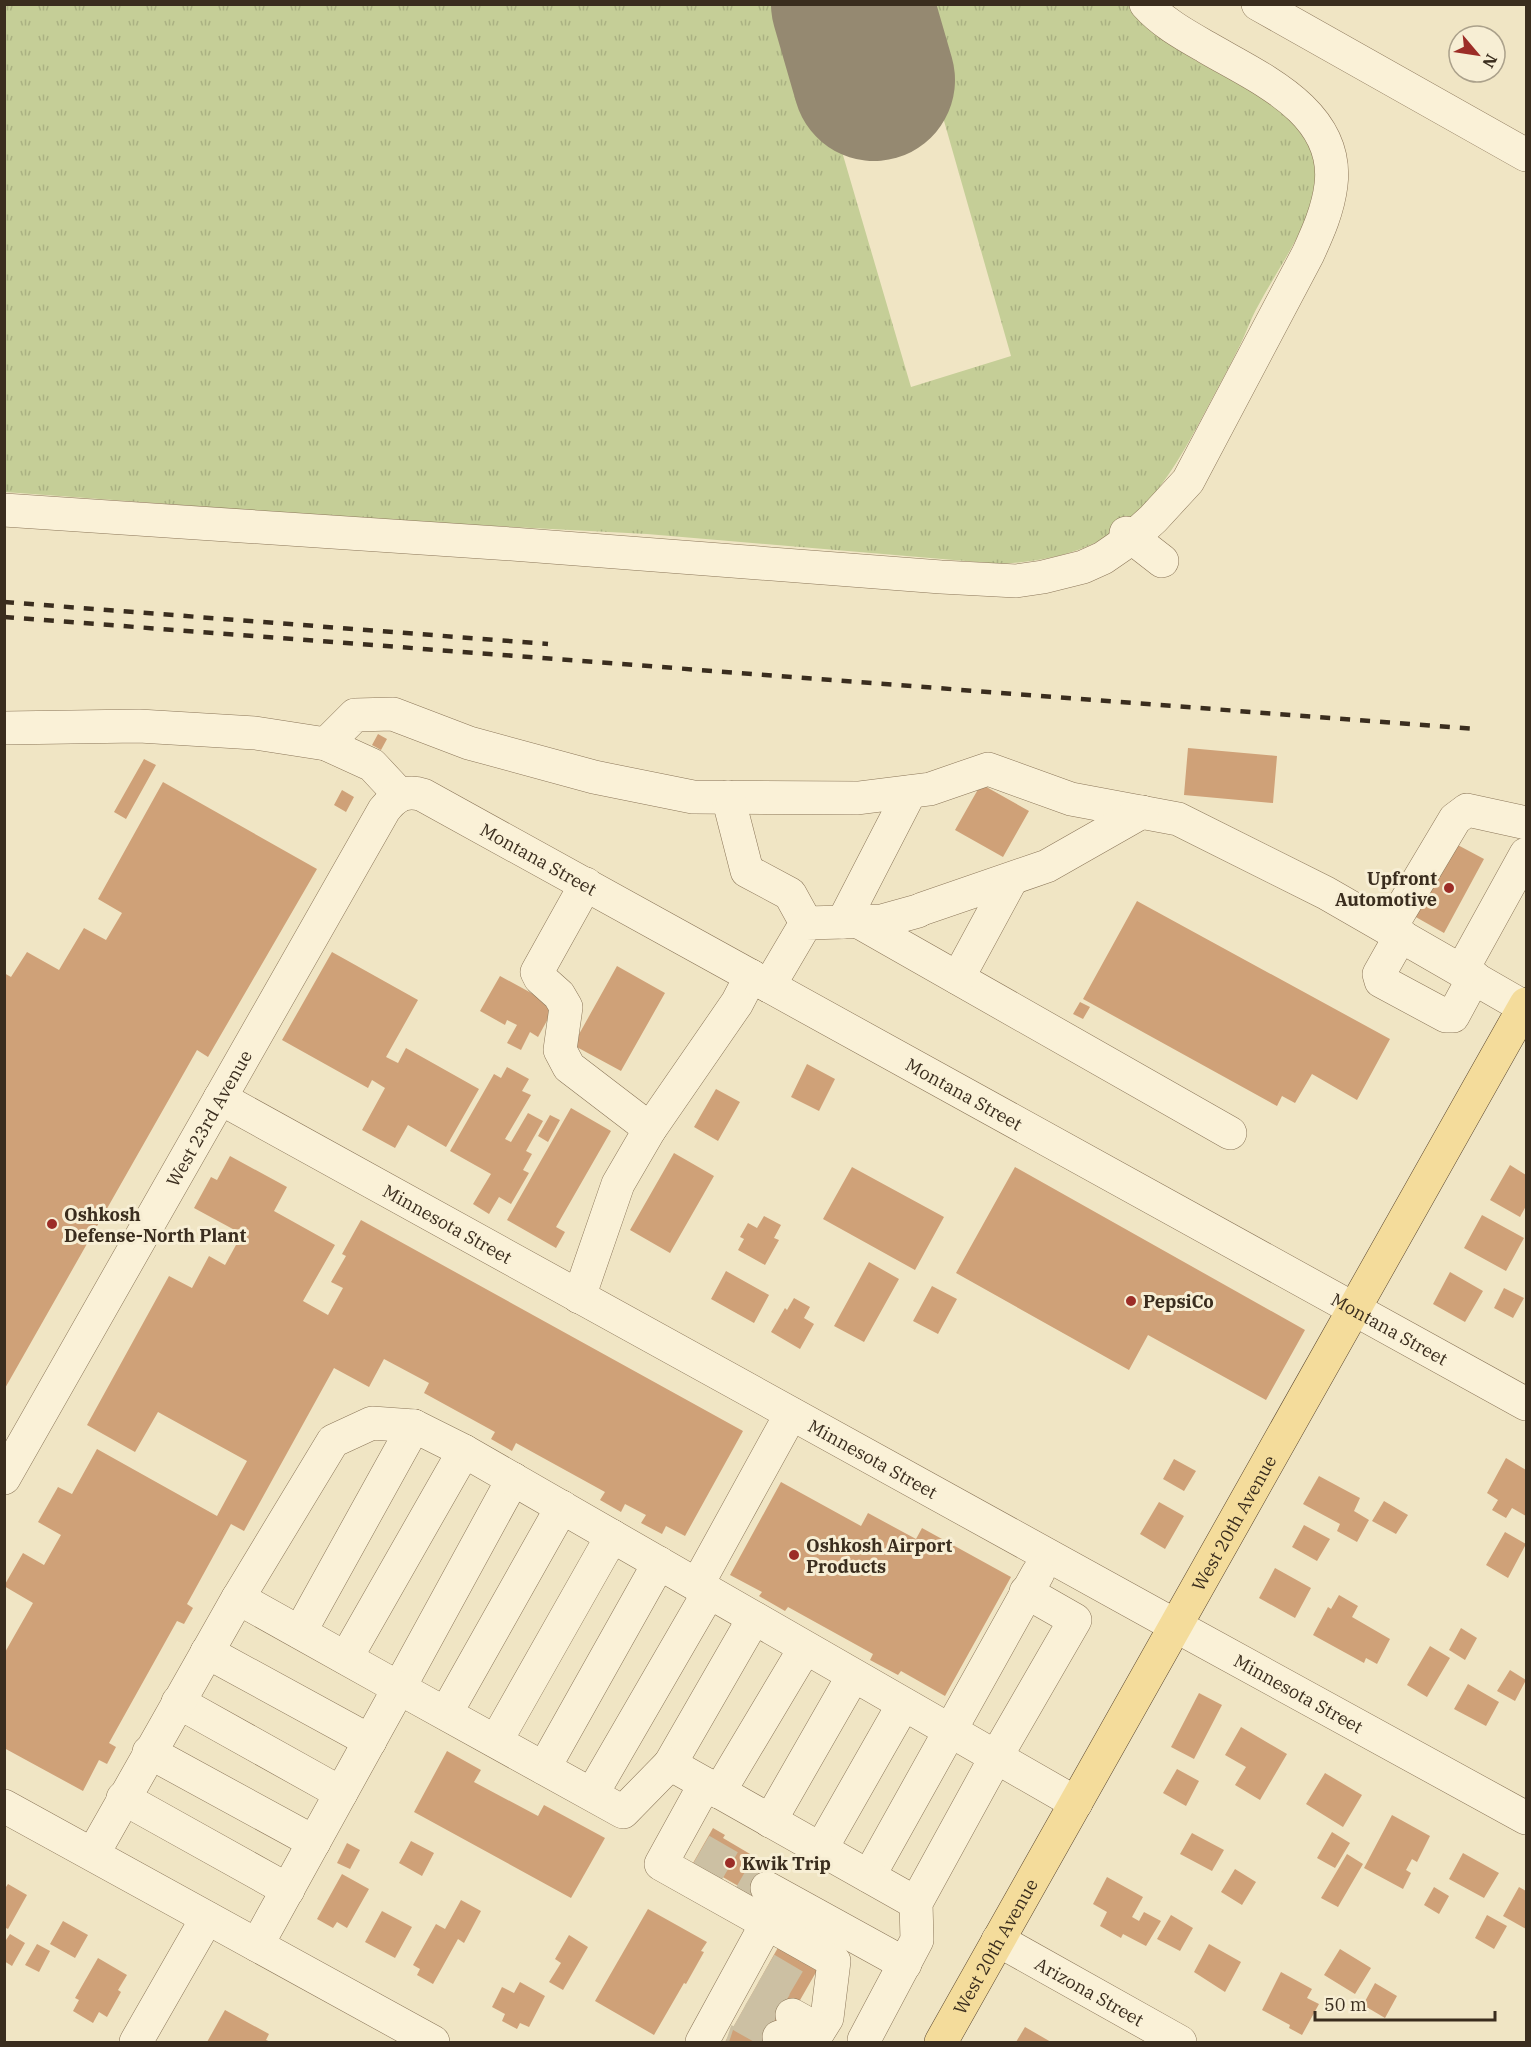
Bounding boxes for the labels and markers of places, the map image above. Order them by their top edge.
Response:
place label: Upfront Automotive [1335,867,1437,911]
marker: Upfront Automotive [1442,881,1456,895]
place label: Oshkosh Defense-North Plant [64,1203,247,1247]
marker: Oshkosh Defense-North Plant [45,1217,59,1231]
place label: PepsiCo [1143,1290,1214,1313]
marker: PepsiCo [1124,1294,1138,1308]
place label: Oshkosh Airport Products [806,1534,953,1578]
marker: Oshkosh Airport Products [787,1548,801,1562]
place label: Kwik Trip [742,1852,831,1875]
marker: Kwik Trip [723,1856,737,1870]

